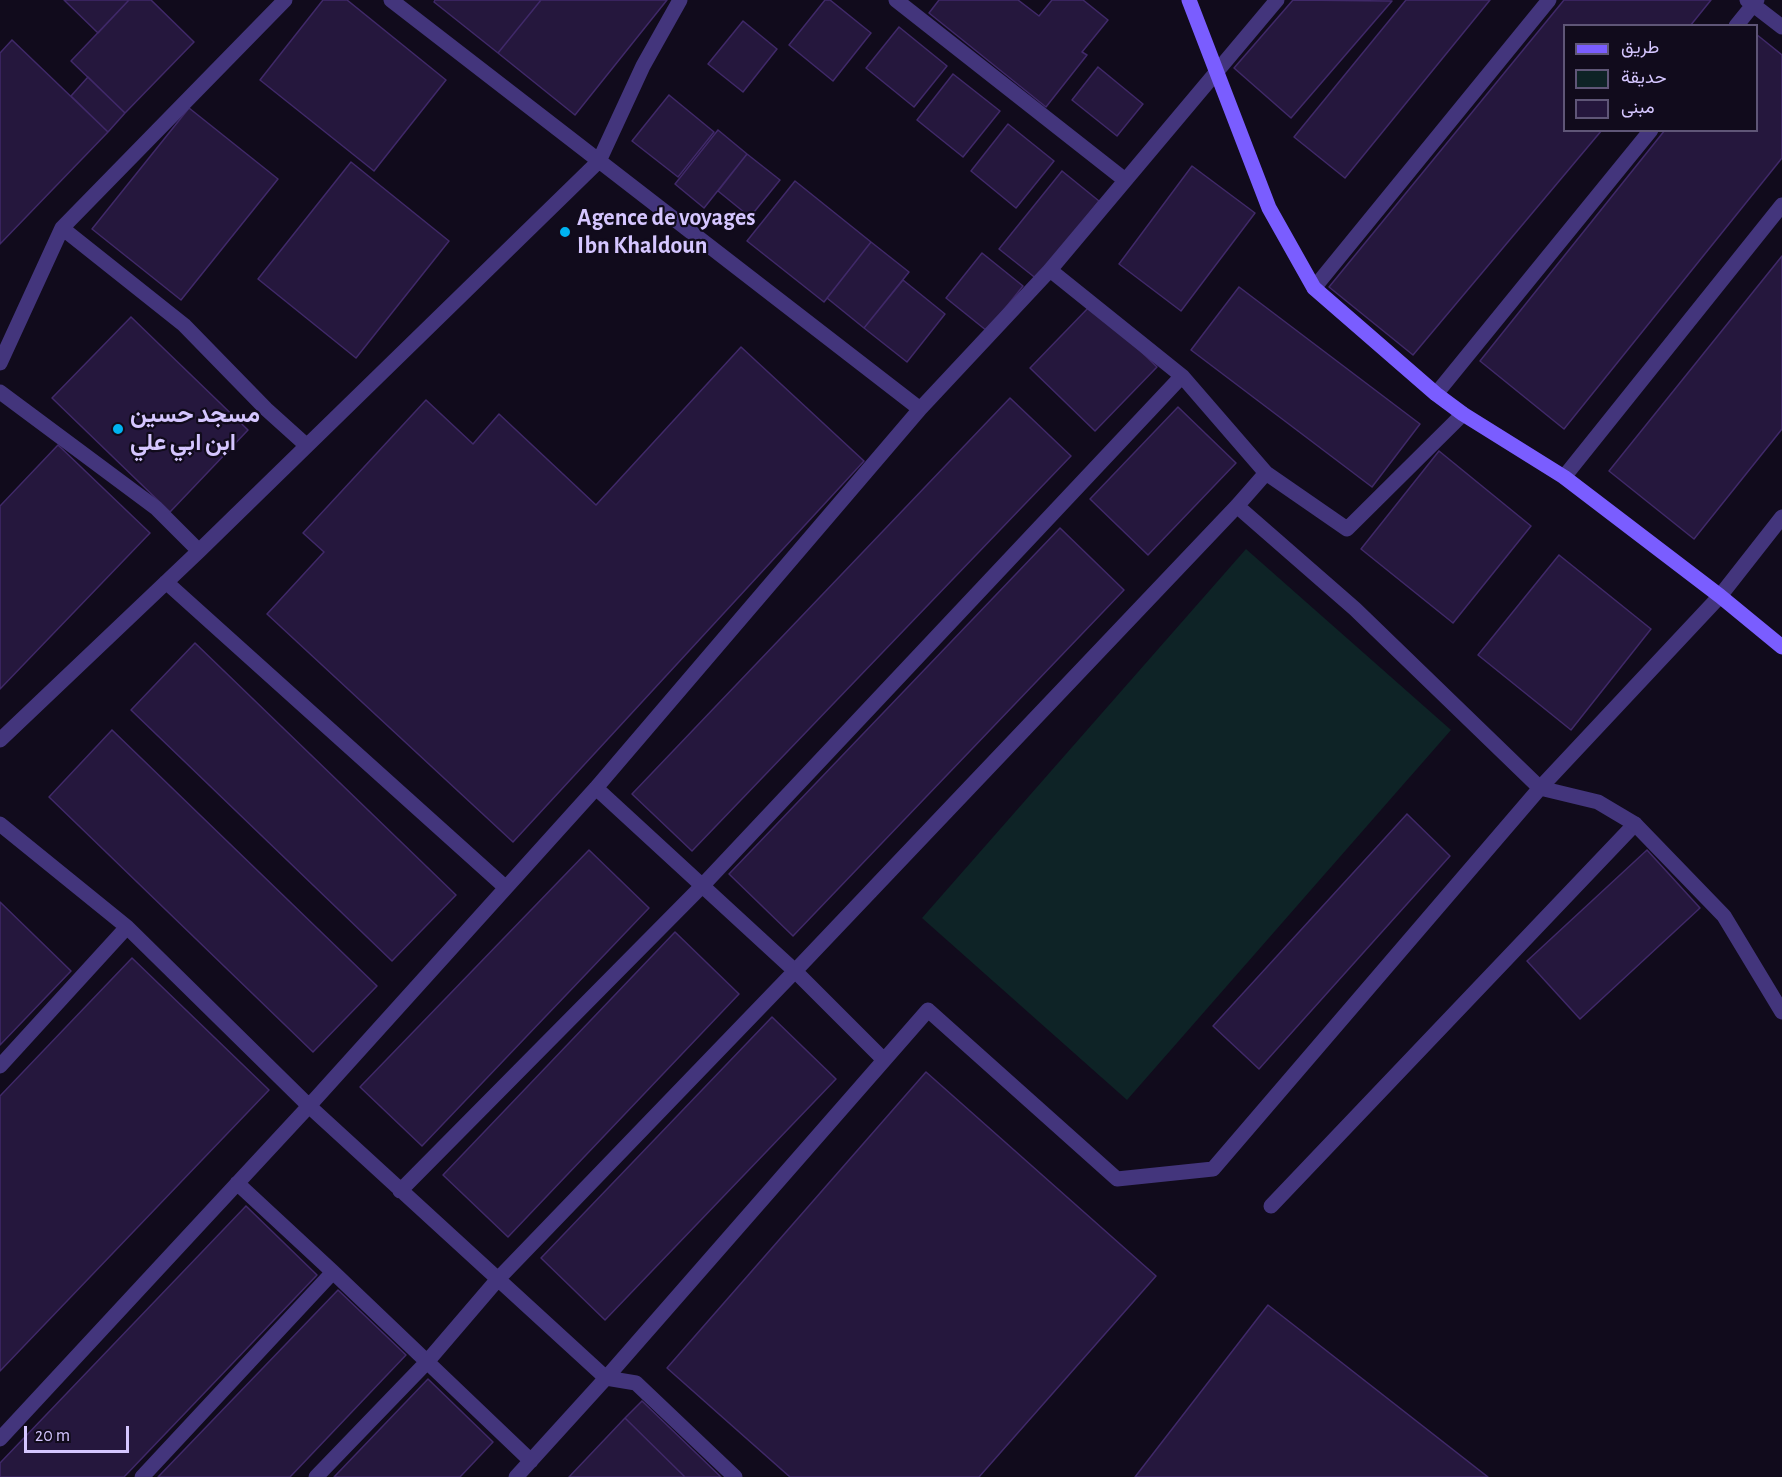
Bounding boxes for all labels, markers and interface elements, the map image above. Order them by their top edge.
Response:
legend [1563,24,1758,132]
text: طريق [1621,39,1659,57]
text: حديقة [1621,69,1667,87]
text: مبنى [1621,99,1655,117]
place label: Agence de voyages Ibn Khaldoun [577,204,755,260]
marker: Agence de voyages Ibn Khaldoun [558,225,572,239]
place label: مسجد حسين ابن ابي علي [130,401,260,457]
marker: مسجد حسين ابن ابي علي [111,422,125,436]
scale bar [27,1414,132,1452]
text: 20 m [35,1427,70,1445]

